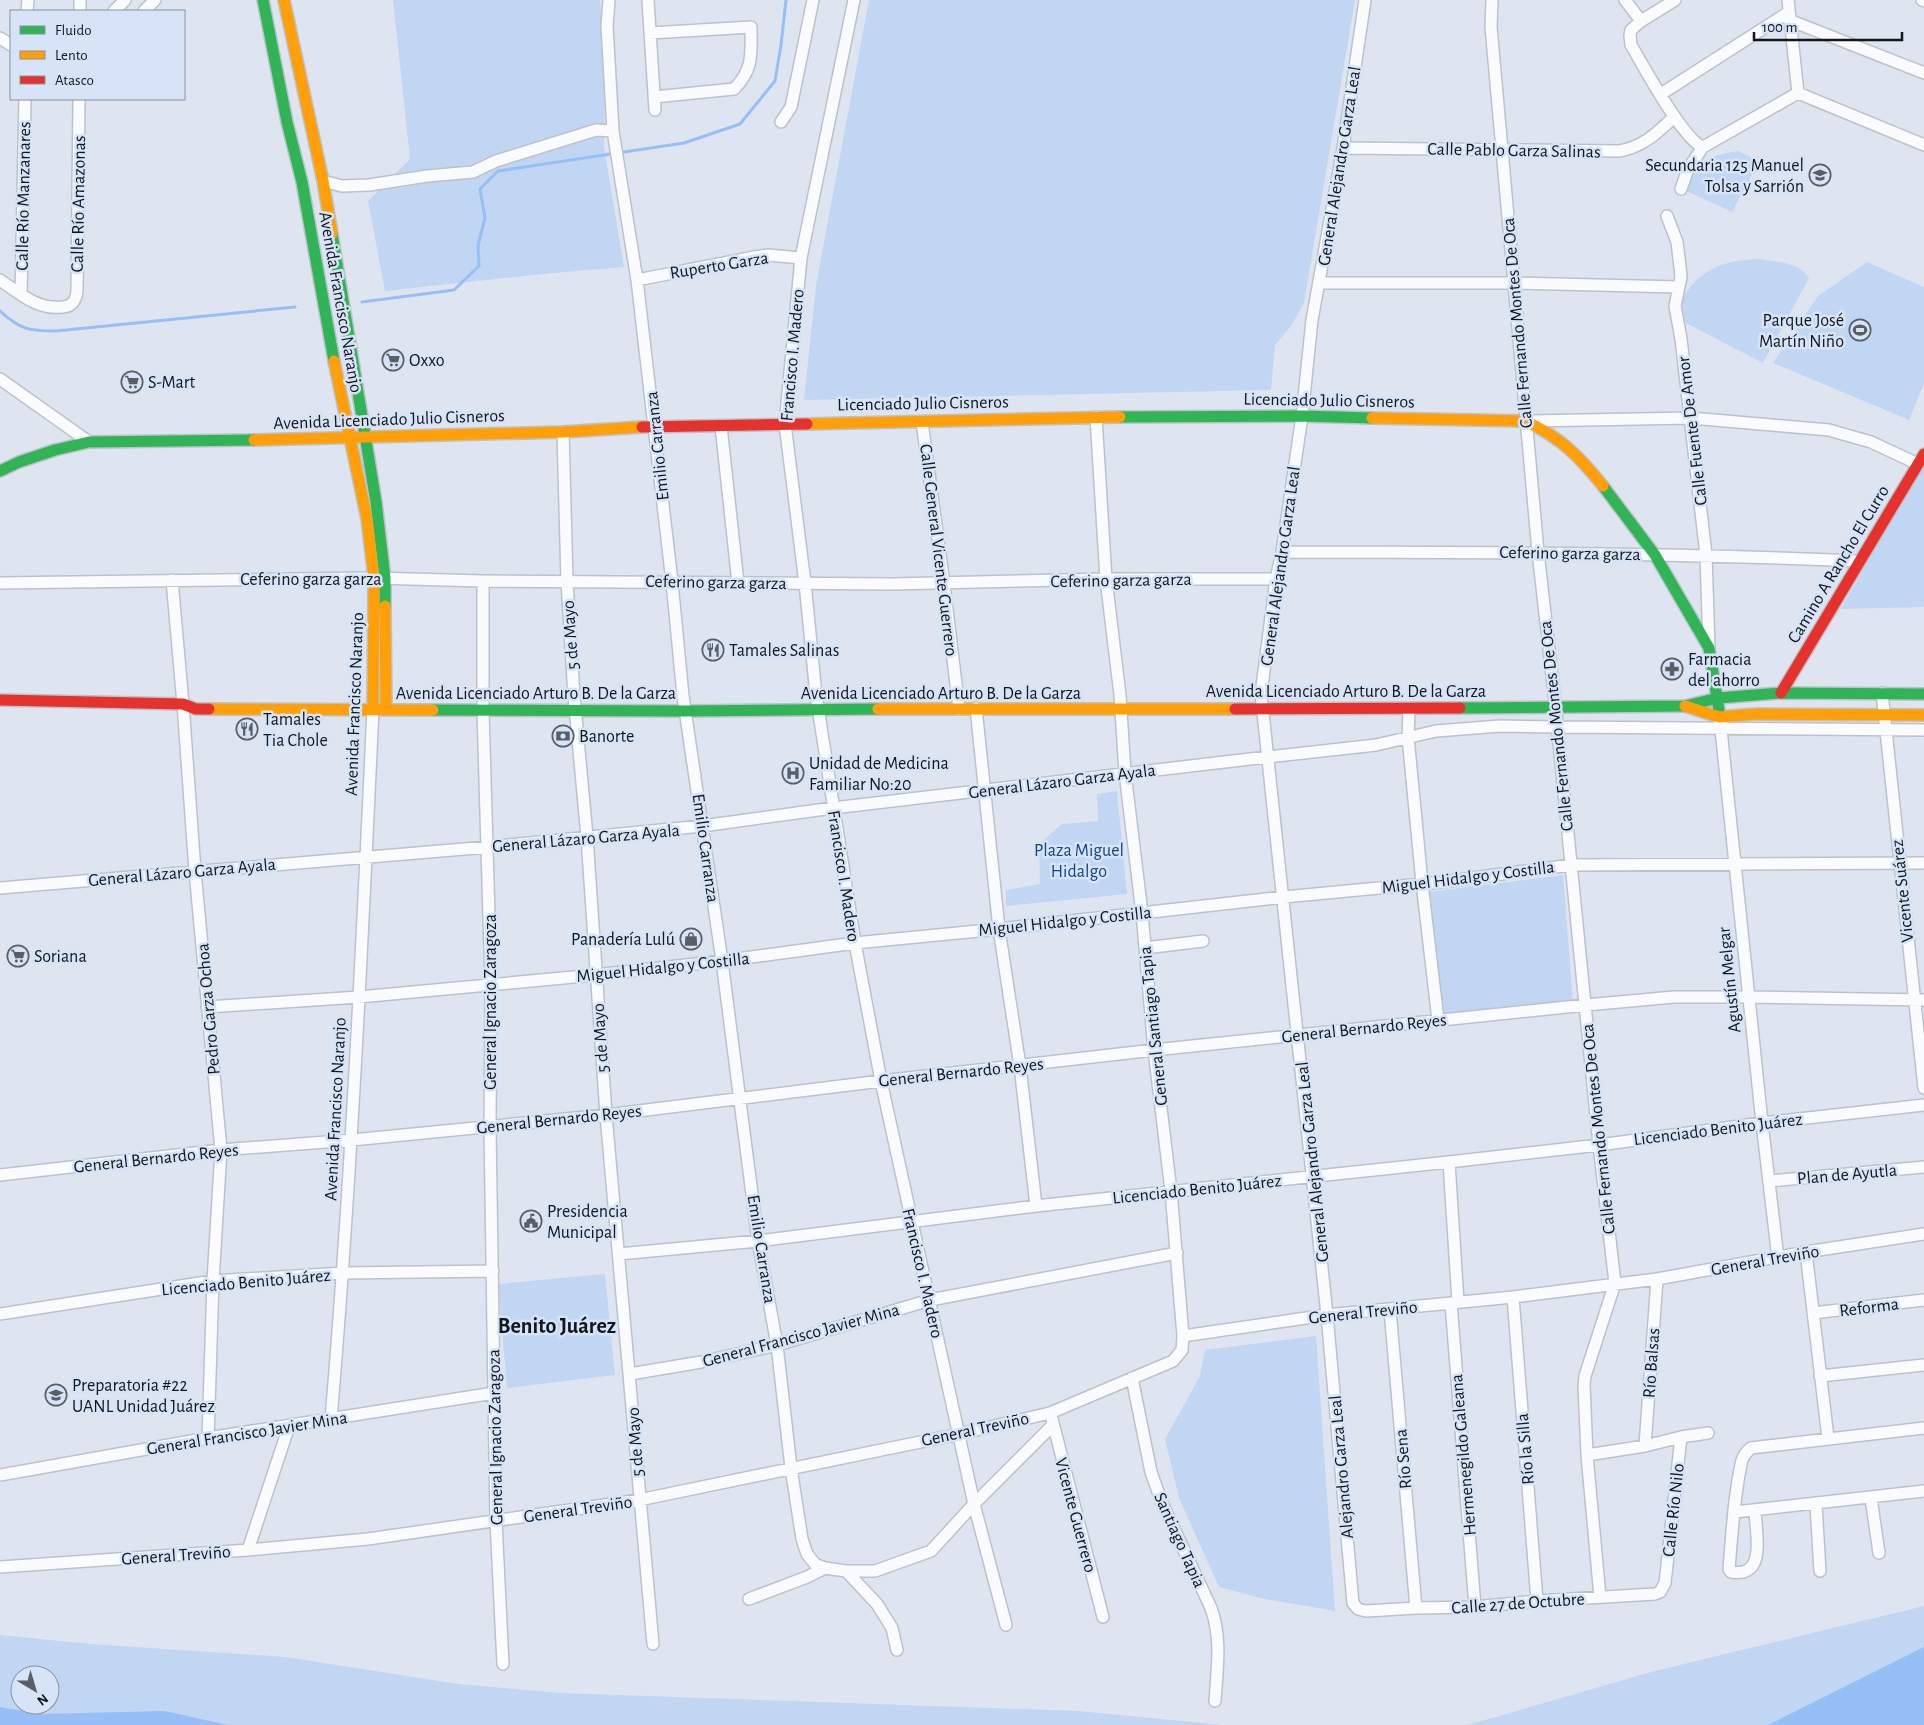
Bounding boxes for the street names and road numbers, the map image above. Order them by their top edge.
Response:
street label: General Alejandro Garza Leal [1315,65,1365,267]
street label: Calle Río Manzanares [14,121,34,271]
street label: Calle Río Amazonas [69,135,89,273]
street label: Calle Pablo Garza Salinas [1427,140,1601,162]
street label: Avenida Francisco Naranjo [315,210,365,394]
street label: Calle Fernando Montes De Oca [1500,217,1536,429]
street label: Ruperto Garza [669,249,770,283]
street label: Francisco I. Madero [778,288,808,422]
street label: Calle Fuente De Amor [1675,355,1711,507]
street label: Emilio Carranza [643,390,673,502]
street label: Licenciado Julio Cisneros [1243,391,1415,411]
street label: Licenciado Julio Cisneros [837,394,1009,414]
street label: Avenida Licenciado Julio Cisneros [273,407,505,433]
street label: Calle General Vicente Guerrero [916,443,960,657]
street label: General Alejandro Garza Leal [1258,465,1304,667]
street label: Camino A Rancho El Curro [1785,482,1893,647]
street label: Ceferino garza garza [1499,544,1641,564]
street label: Ceferino garza garza [240,571,382,589]
street label: Ceferino garza garza [1050,571,1192,591]
street label: Ceferino garza garza [645,573,787,593]
street label: 5 de Mayo [560,599,582,670]
street label: Avenida Francisco Naranjo [343,612,367,796]
street label: Calle Fernando Montes De Oca [1537,620,1577,832]
street label: Avenida Licenciado Arturo B. De la Garza [1206,683,1486,701]
street label: Avenida Licenciado Arturo B. De la Garza [396,685,676,703]
street label: Avenida Licenciado Arturo B. De la Garza [801,685,1081,703]
street label: General Lázaro Garza Ayala [967,762,1157,802]
street label: Emilio Carranza [688,792,722,904]
street label: Francisco I. Madero [824,809,862,943]
street label: General Lázaro Garza Ayala [491,822,681,856]
street label: Vicente Suárez [1889,839,1917,943]
street label: General Lázaro Garza Ayala [87,856,277,890]
street label: Miguel Hidalgo y Costilla [1381,858,1556,898]
street label: Miguel Hidalgo y Costilla [978,904,1153,940]
street label: General Ignacio Zaragoza [482,914,500,1090]
street label: Agustín Melgar [1715,926,1745,1034]
street label: Pedro Garza Ochoa [194,942,224,1075]
street label: General Santiago Tapia [1137,945,1171,1106]
street label: Miguel Hidalgo y Costilla [576,950,751,986]
street label: 5 de Mayo [590,1002,612,1073]
street label: General Bernardo Reyes [1281,1011,1447,1047]
street label: Avenida Francisco Naranjo [322,1017,350,1201]
street label: Calle Fernando Montes De Oca [1579,1023,1619,1235]
street label: General Bernardo Reyes [878,1055,1044,1091]
street label: General Alejandro Garza Leal [1294,1061,1332,1263]
street label: General Bernardo Reyes [476,1102,642,1138]
street label: Licenciado Benito Juárez [1633,1111,1804,1149]
street label: General Bernardo Reyes [73,1141,239,1177]
street label: Plan de Ayutla [1796,1162,1898,1188]
street label: Licenciado Benito Juárez [1112,1172,1283,1208]
street label: Emilio Carranza [744,1193,779,1305]
street label: Francisco I. Madero [898,1206,946,1340]
street label: General Treviño [1710,1243,1821,1279]
street label: Licenciado Benito Juárez [161,1267,332,1299]
street label: Reforma [1838,1295,1900,1321]
street label: General Treviño [1308,1298,1419,1328]
street label: General Francisco Javier Mina [701,1301,902,1371]
street label: Río Balsas [1641,1327,1663,1399]
street label: General Ignacio Zaragoza [485,1349,507,1525]
street label: Hermenegildo Galeana [1448,1373,1480,1537]
street label: Alejandro Garza Leal [1327,1394,1357,1539]
street label: 5 de Mayo [625,1406,647,1477]
street label: General Francisco Javier Mina [145,1409,349,1459]
street label: General Treviño [920,1410,1031,1450]
street label: Río la Silla [1514,1412,1538,1486]
street label: Río Sena [1392,1428,1416,1490]
street label: Vicente Guerrero [1051,1456,1099,1575]
street label: Calle Río Nilo [1660,1462,1688,1558]
street label: Santiago Tapia [1150,1490,1208,1591]
street label: General Treviño [523,1493,634,1527]
street label: General Treviño [121,1543,231,1569]
street label: Calle 27 de Octubre [1451,1590,1585,1618]

